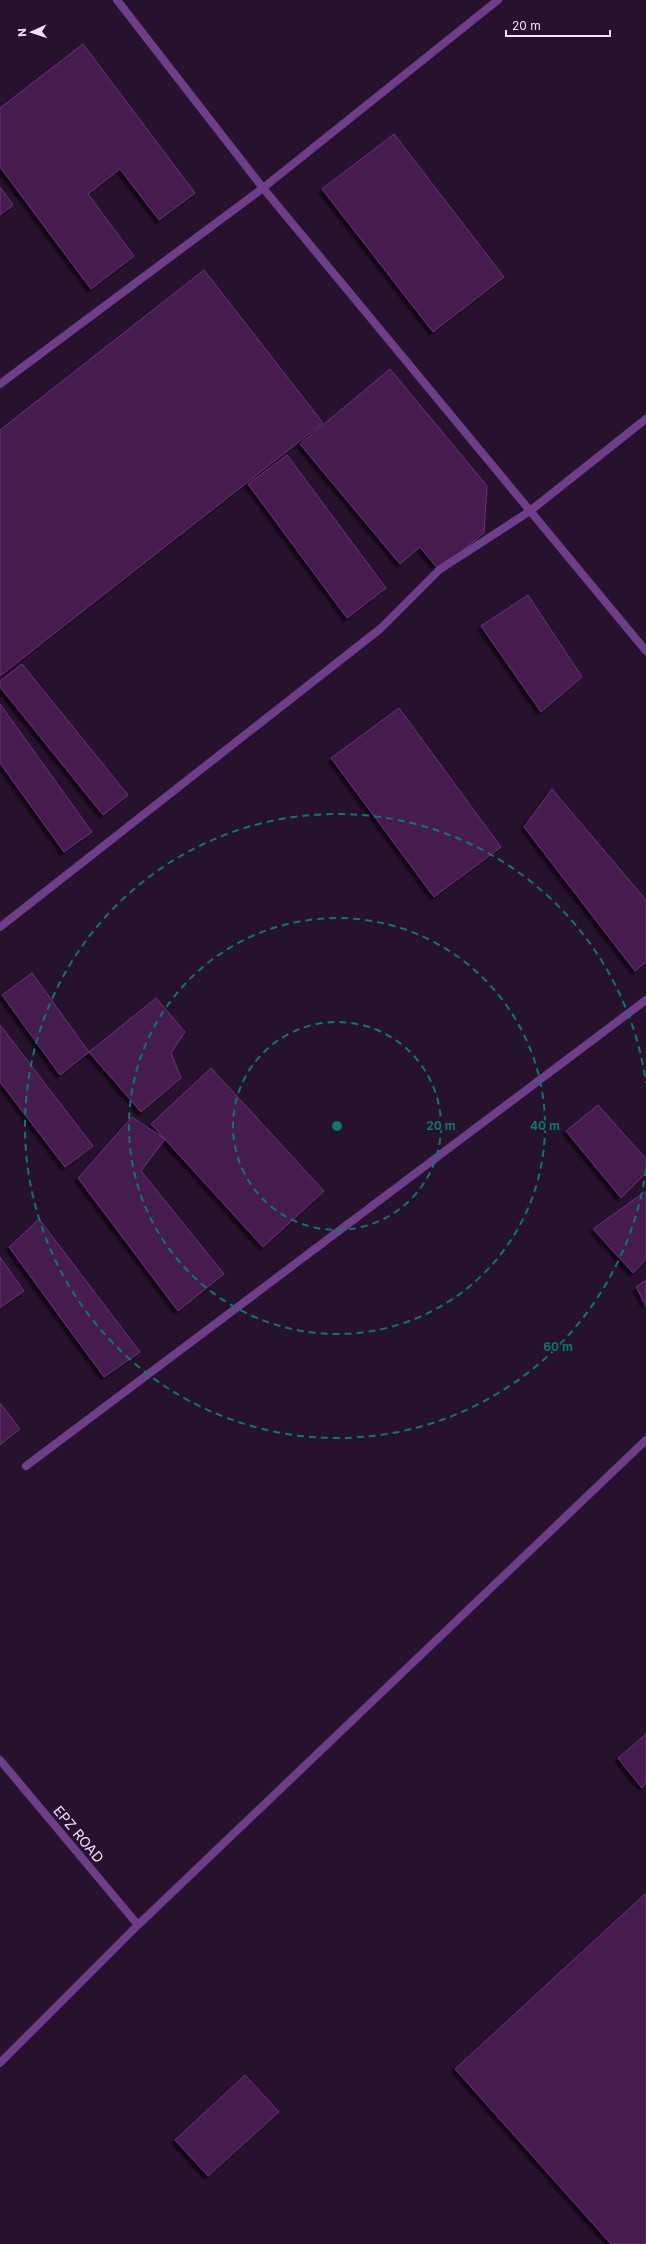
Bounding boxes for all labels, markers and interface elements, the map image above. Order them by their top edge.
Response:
north arrow [12,12,52,52]
scale bar [506,12,610,38]
text: 20 m [512,18,541,33]
text: N [15,28,29,37]
text: 20 m [426,1118,456,1133]
text: 40 m [530,1118,560,1133]
centre of rings [330,1119,344,1133]
text: 60 m [543,1339,573,1354]
street label: EPZ ROAD [50,1802,108,1866]

